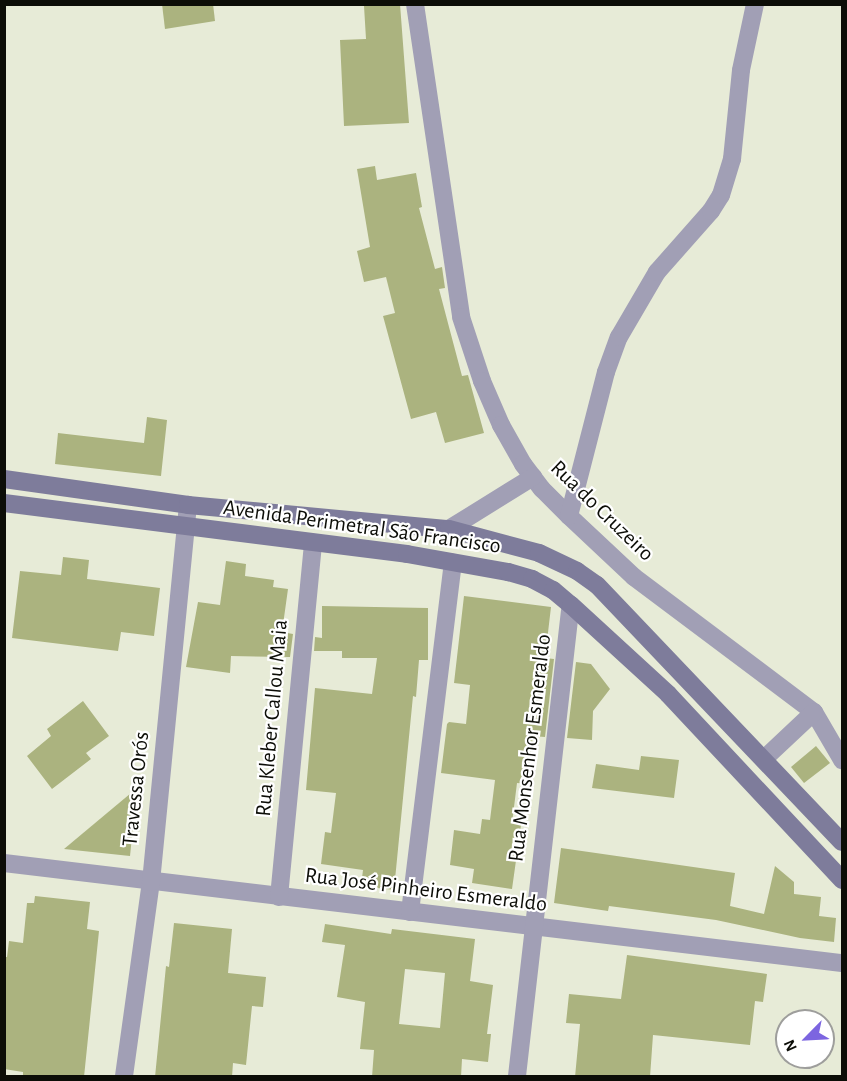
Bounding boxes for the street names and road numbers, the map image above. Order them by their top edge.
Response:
street label: Rua do Cruzeiro [545,455,659,567]
street label: Avenida Perimetral São Francisco [222,494,502,560]
street label: Rua Kleber Callou Maia [250,618,294,818]
street label: Rua Monsenhor Esmeraldo [503,633,557,863]
street label: Travessa Orós [117,730,155,848]
street label: Rua José Pinheiro Esmeraldo [304,862,548,918]

